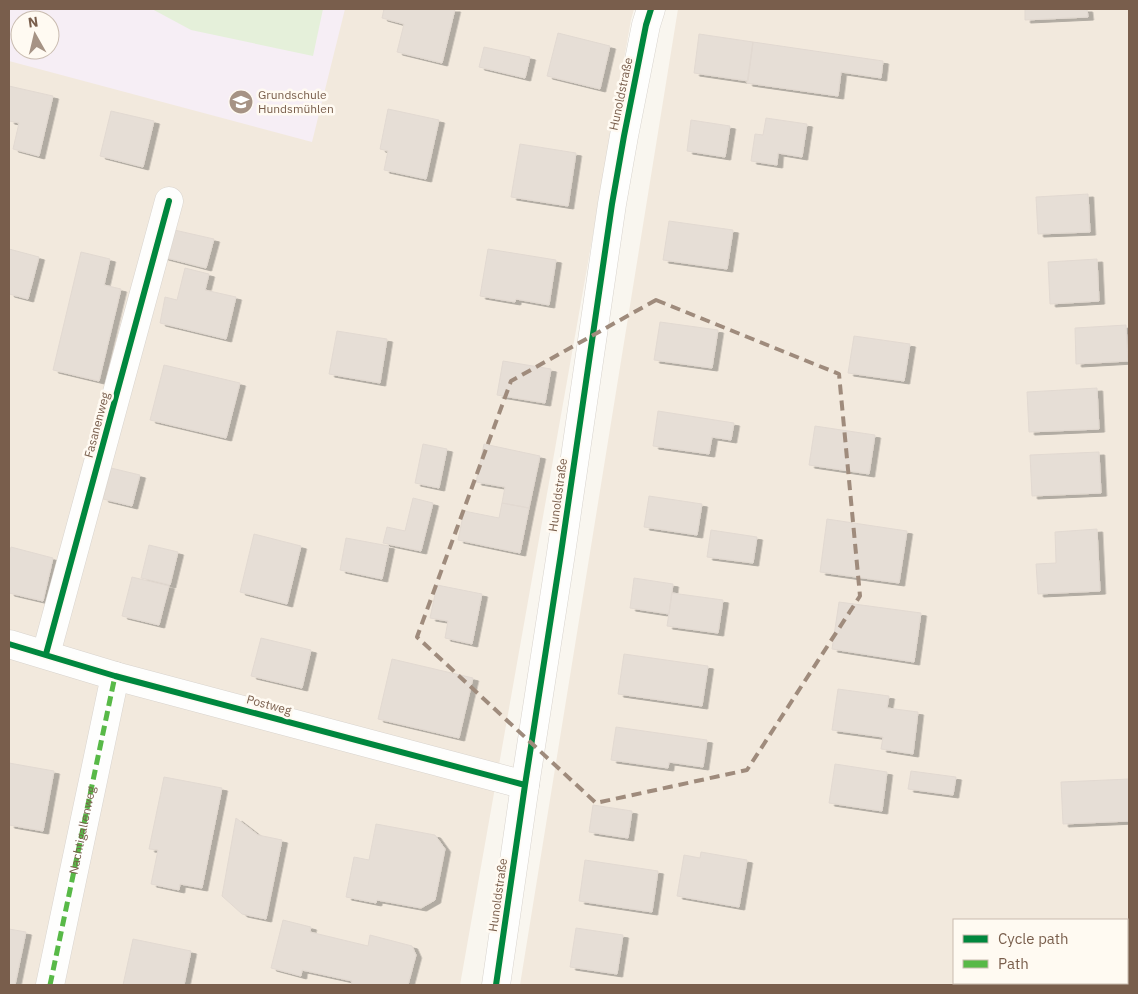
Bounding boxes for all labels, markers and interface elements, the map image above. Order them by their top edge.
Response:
north arrow [10,10,60,60]
text: N [27,13,39,32]
street label: Hunoldstraße [605,56,636,132]
place label: Grundschule Hundsmühlen [258,87,334,116]
school or university icon: Grundschule Hundsmühlen [228,89,254,115]
street label: Fasanenweg [81,390,113,459]
street label: Hunoldstraße [545,457,570,533]
street label: Postweg [245,691,294,718]
street label: Nachtigallenweg [65,784,99,876]
street label: Hunoldstraße [485,857,510,933]
legend [953,919,1128,984]
text: Cycle path [998,929,1069,948]
text: Path [998,954,1029,973]

